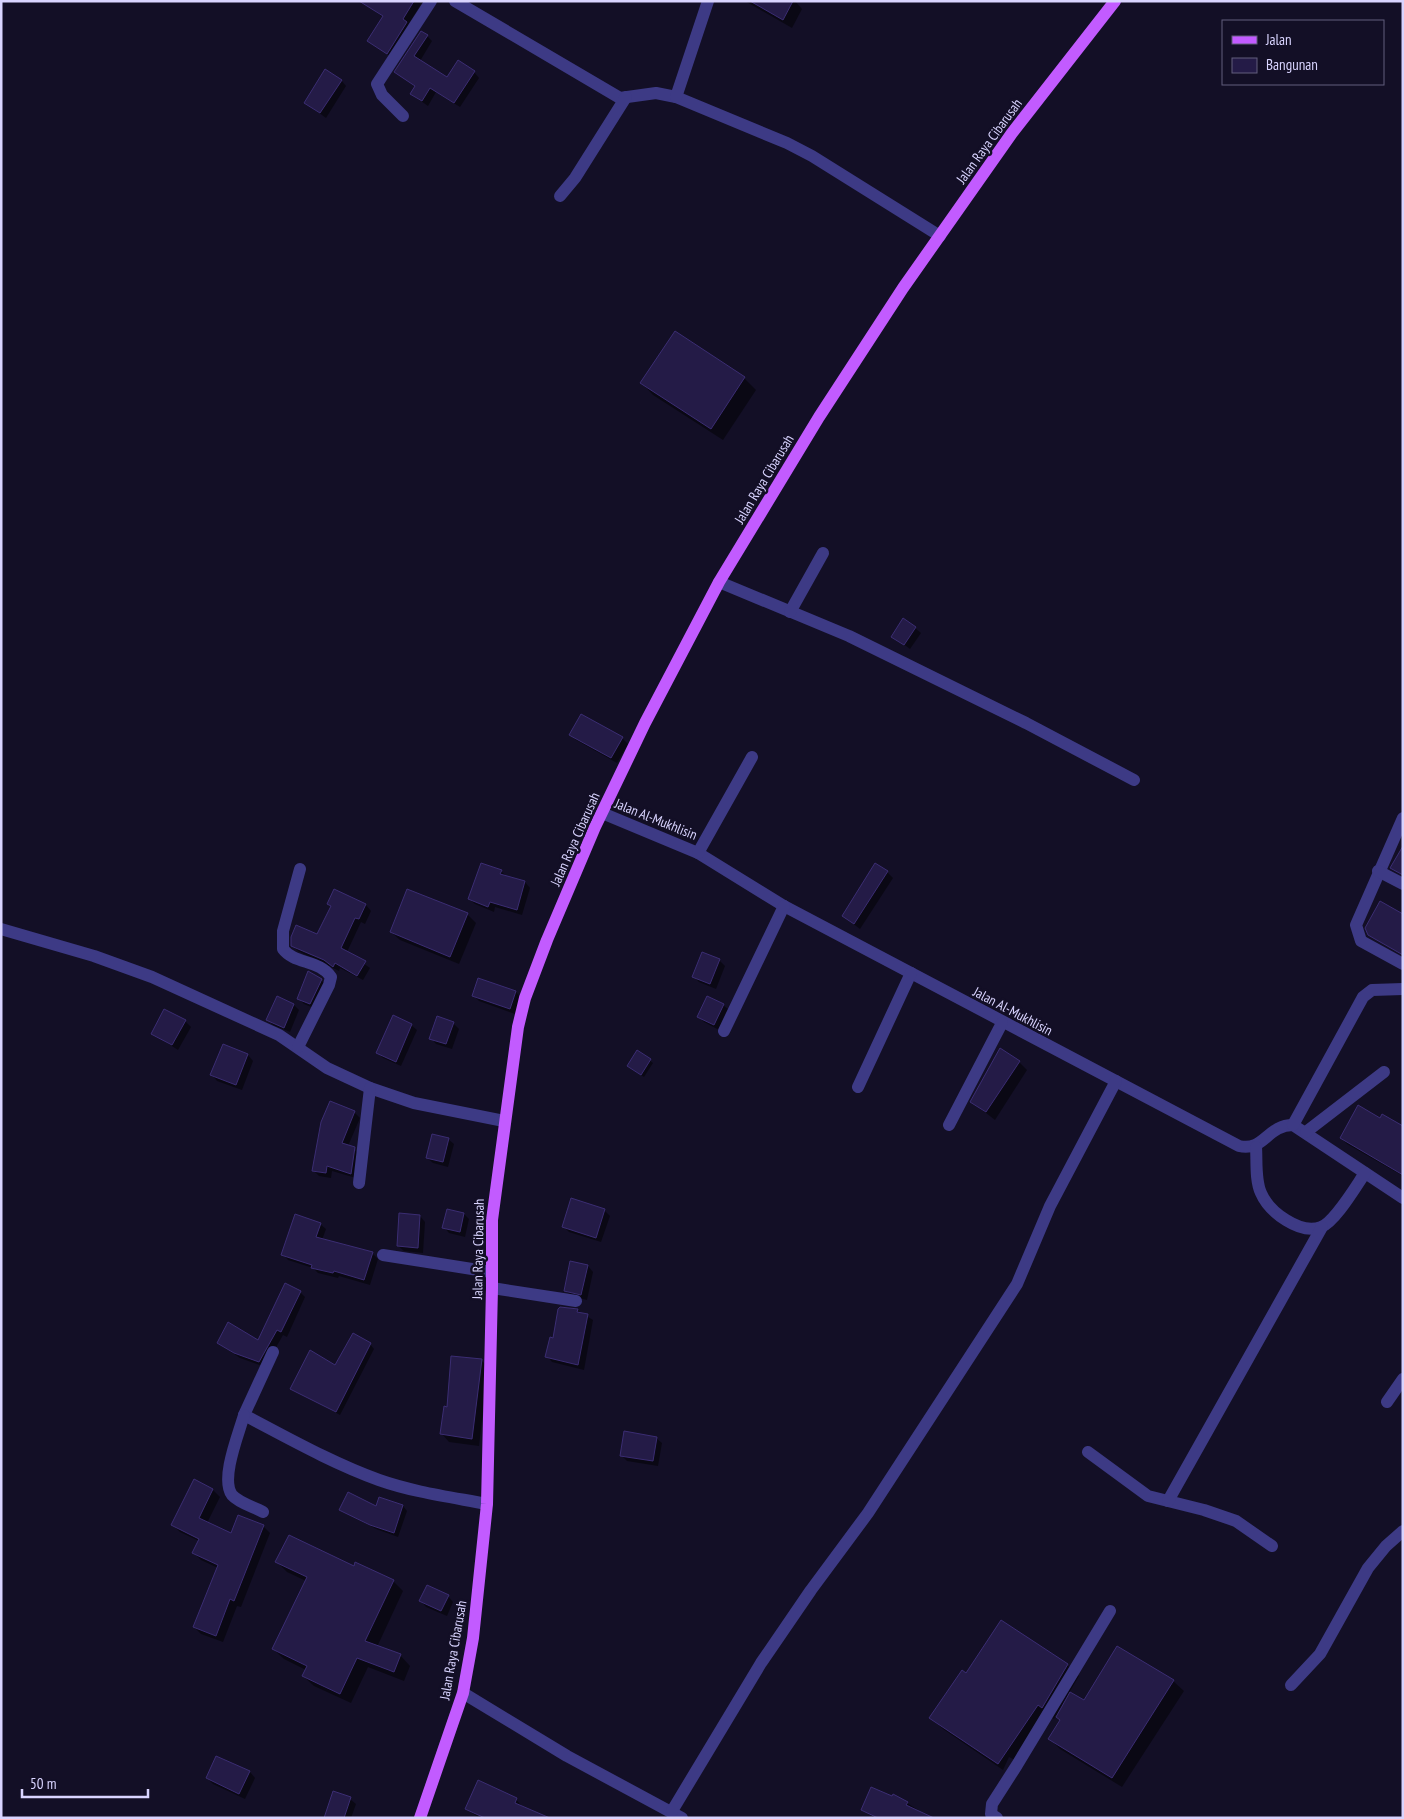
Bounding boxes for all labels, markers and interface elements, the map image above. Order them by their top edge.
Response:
legend [1222,20,1384,85]
text: Jalan [1265,30,1292,49]
text: Bangunan [1266,55,1318,74]
street label: Jalan Raya Cibarusah [952,95,1026,188]
street label: Jalan Raya Cibarusah [730,431,798,528]
street label: Jalan Raya Cibarusah [546,789,604,890]
street label: Jalan Al-Mukhlisin [611,794,700,844]
street label: Jalan Al-Mukhlisin [969,982,1056,1039]
street label: Jalan Raya Cibarusah [468,1199,488,1300]
street label: Jalan Raya Cibarusah [435,1599,471,1702]
scale bar [22,1766,149,1798]
text: 50 m [30,1774,56,1793]

